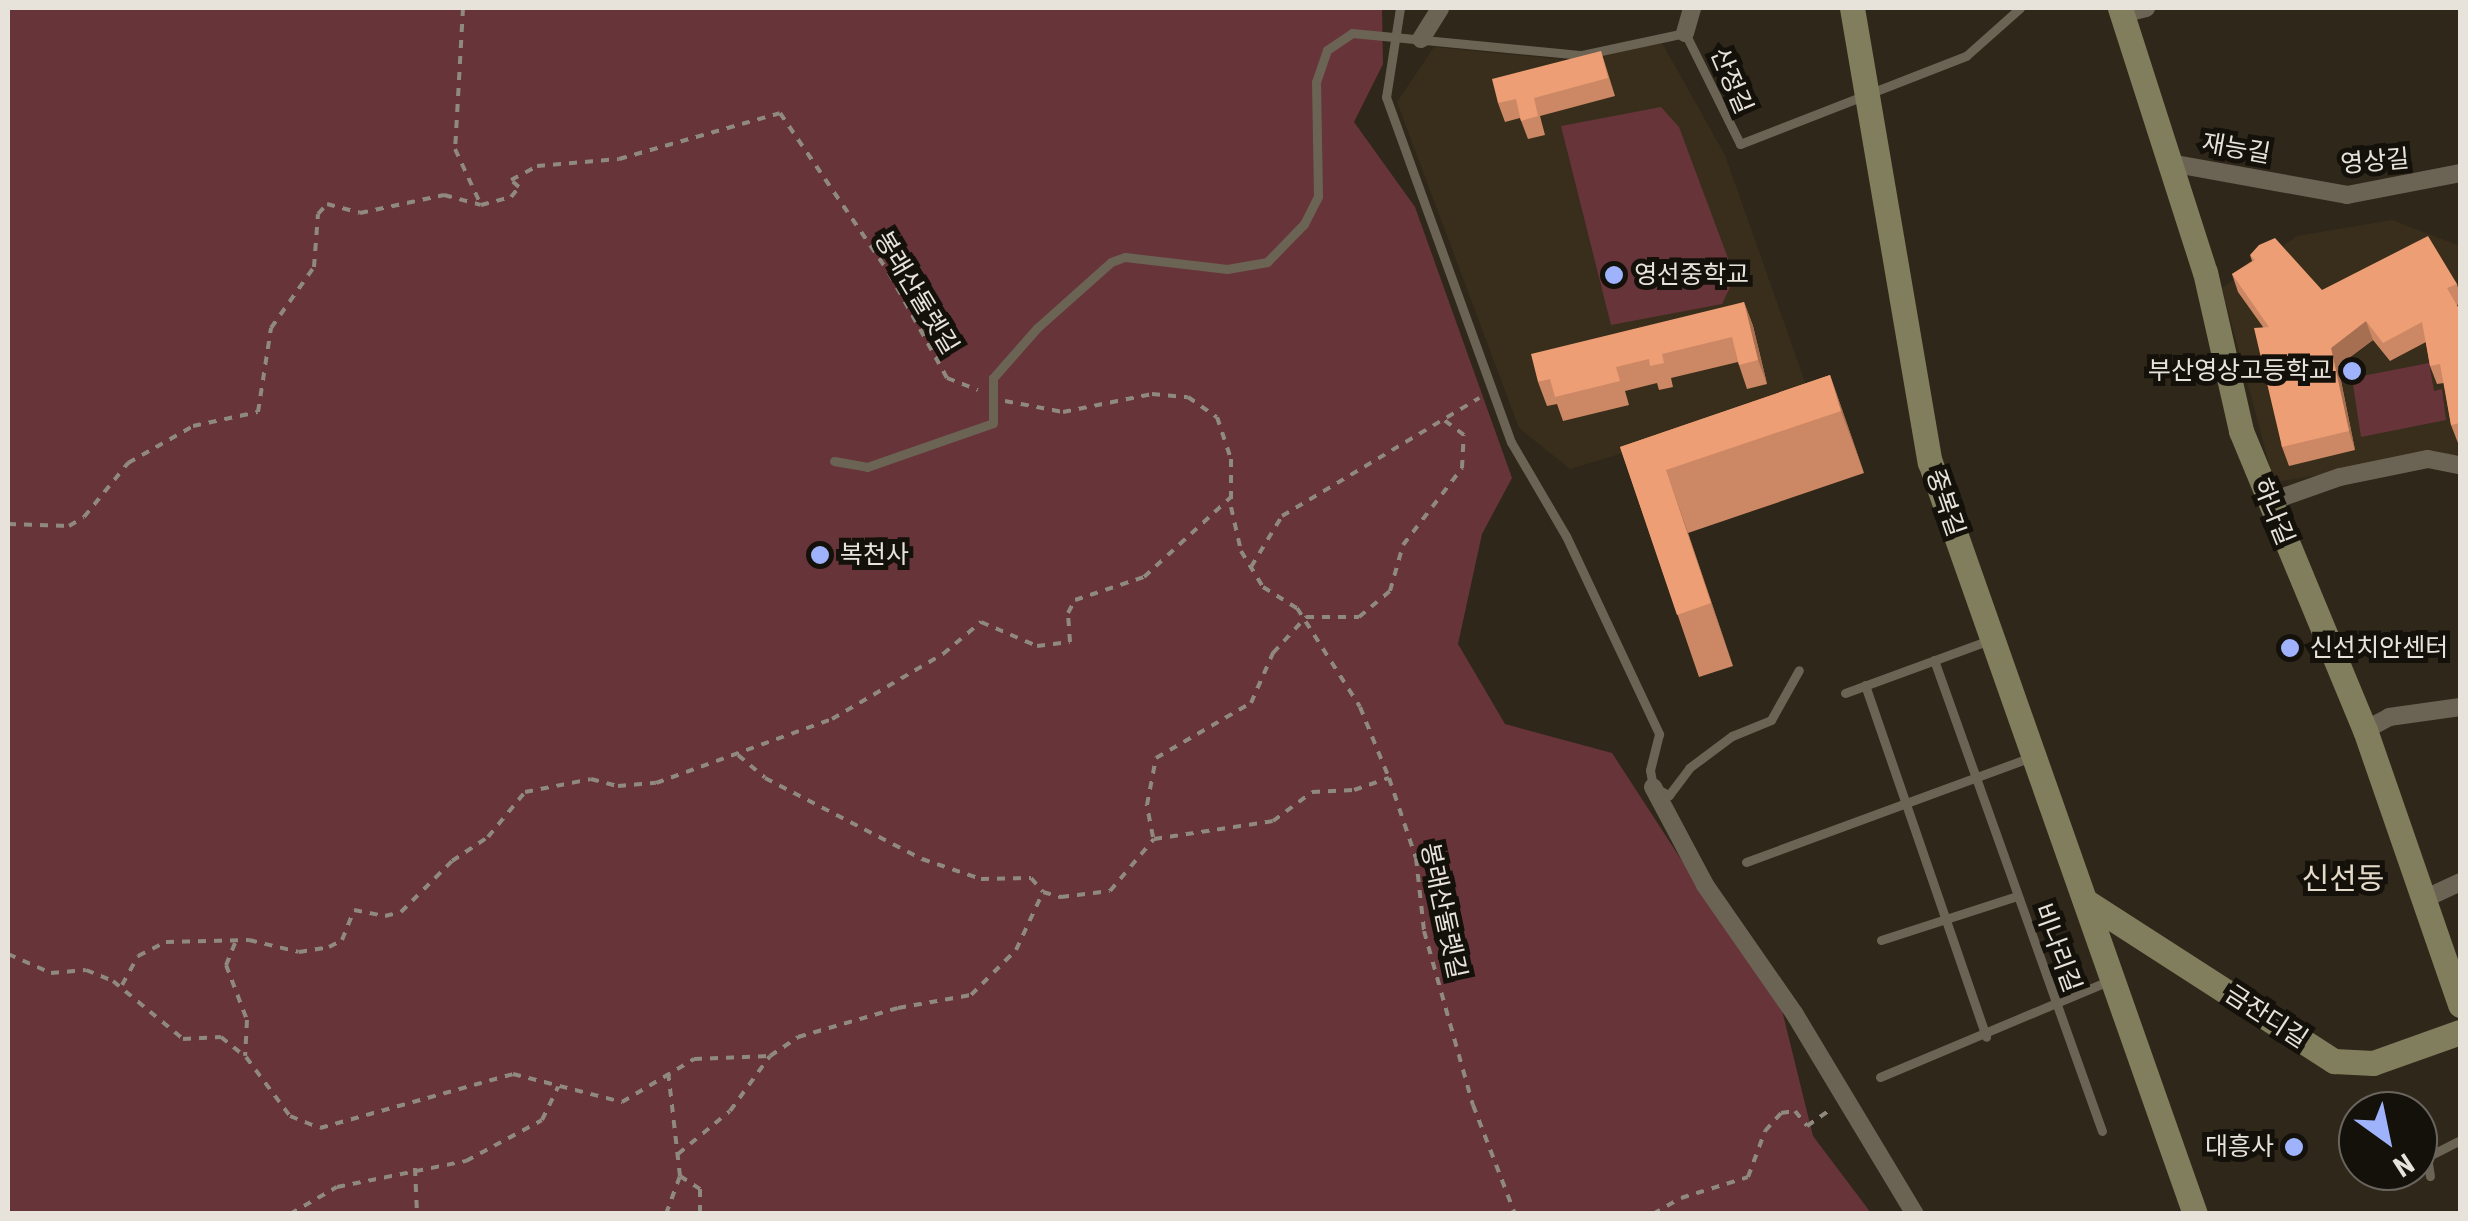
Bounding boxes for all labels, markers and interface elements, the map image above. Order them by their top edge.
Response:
street label: 산정길 [1704,43,1758,119]
street label: 재능길 [2199,128,2273,170]
street label: 영상길 [2339,144,2411,180]
street label: 봉래산둘렛길 [868,226,964,360]
place label: 영선중학교 [1634,260,1749,290]
marker: 영선중학교 [1603,264,1625,286]
place label: 부산영상고등학교 [2148,356,2332,386]
marker: 부산영상고등학교 [2341,360,2363,382]
street label: 중복길 [1920,465,1970,541]
street label: 하나길 [2246,474,2300,550]
place label: 복천사 [840,540,909,570]
marker: 복천사 [809,544,831,566]
place label: 신선치안센터 [2310,633,2448,663]
marker: 신선치안센터 [2279,637,2301,659]
street label: 봉래산둘렛길 [1414,840,1472,982]
district label: 신선동 [2302,861,2384,897]
street label: 비나리길 [2027,900,2087,996]
street label: 금잔디길 [2219,979,2313,1055]
north arrow [2338,1091,2438,1191]
place label: 대흥사 [2205,1132,2274,1162]
marker: 대흥사 [2283,1136,2305,1158]
text: N [2387,1146,2420,1183]

